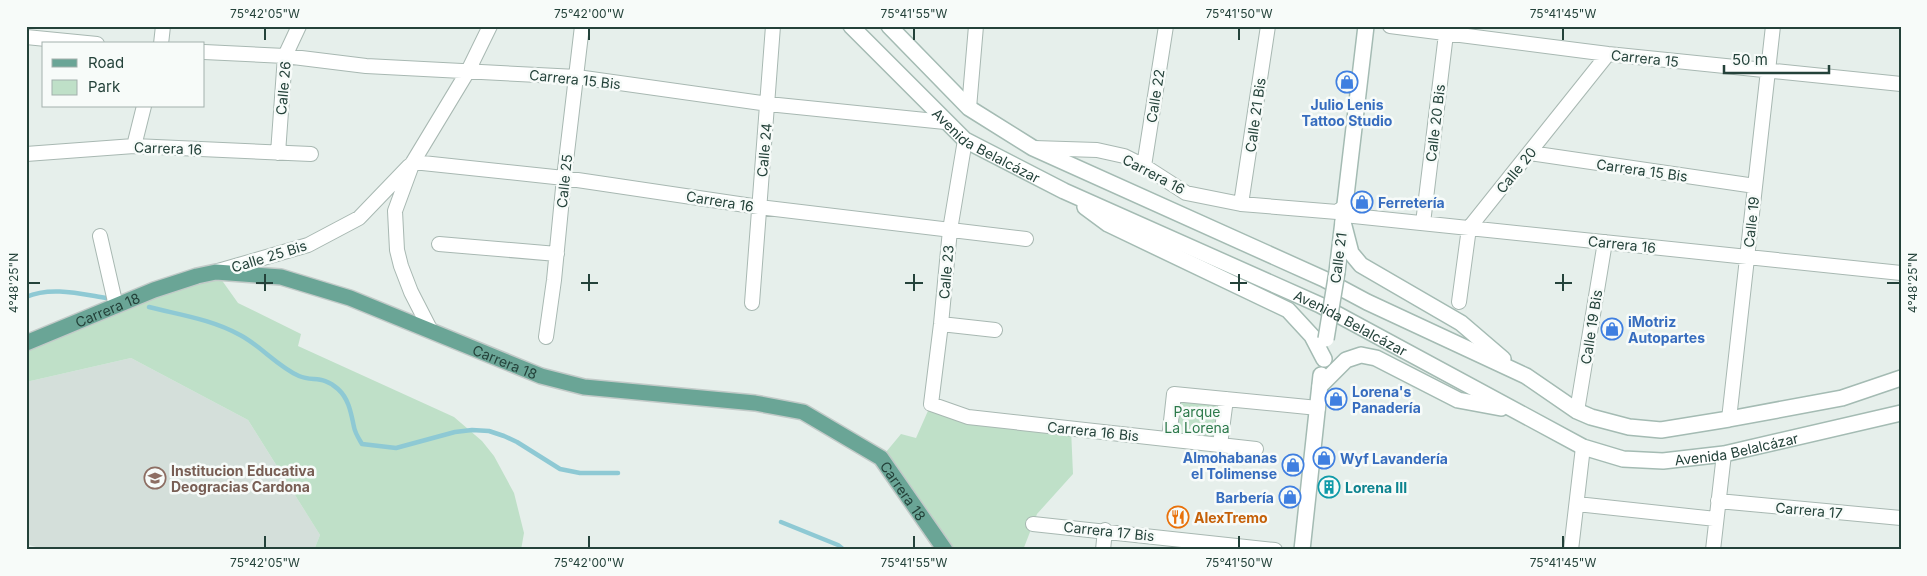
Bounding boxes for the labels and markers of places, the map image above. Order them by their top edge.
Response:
shop icon: Julio Lenis Tattoo Studio [1335,70,1359,94]
place label: Julio Lenis Tattoo Studio [1302,96,1393,129]
shop icon: Ferretería [1350,190,1374,214]
place label: Ferretería [1378,194,1445,211]
place label: iMotriz Autopartes [1628,313,1705,346]
shop icon: iMotriz Autopartes [1600,317,1624,341]
place label: Lorena's Panadería [1352,383,1421,416]
shop icon: Lorena's Panadería [1324,387,1348,411]
shop icon: Wyf Lavandería [1312,446,1336,470]
place label: Almohabanas el Tolimense [1183,449,1277,482]
place label: Wyf Lavandería [1340,450,1448,467]
shop icon: Almohabanas el Tolimense [1281,453,1305,477]
place label: Institucion Educativa Deogracias Cardona [171,462,315,495]
school or university icon: Institucion Educativa Deogracias Cardona [143,466,167,490]
building icon: Lorena III [1317,475,1341,499]
place label: Lorena III [1345,479,1407,496]
shop icon: Barbería [1278,485,1302,509]
place label: Barbería [1216,489,1274,506]
restaurant icon: AlexTremo [1166,505,1190,529]
place label: AlexTremo [1194,509,1268,526]

